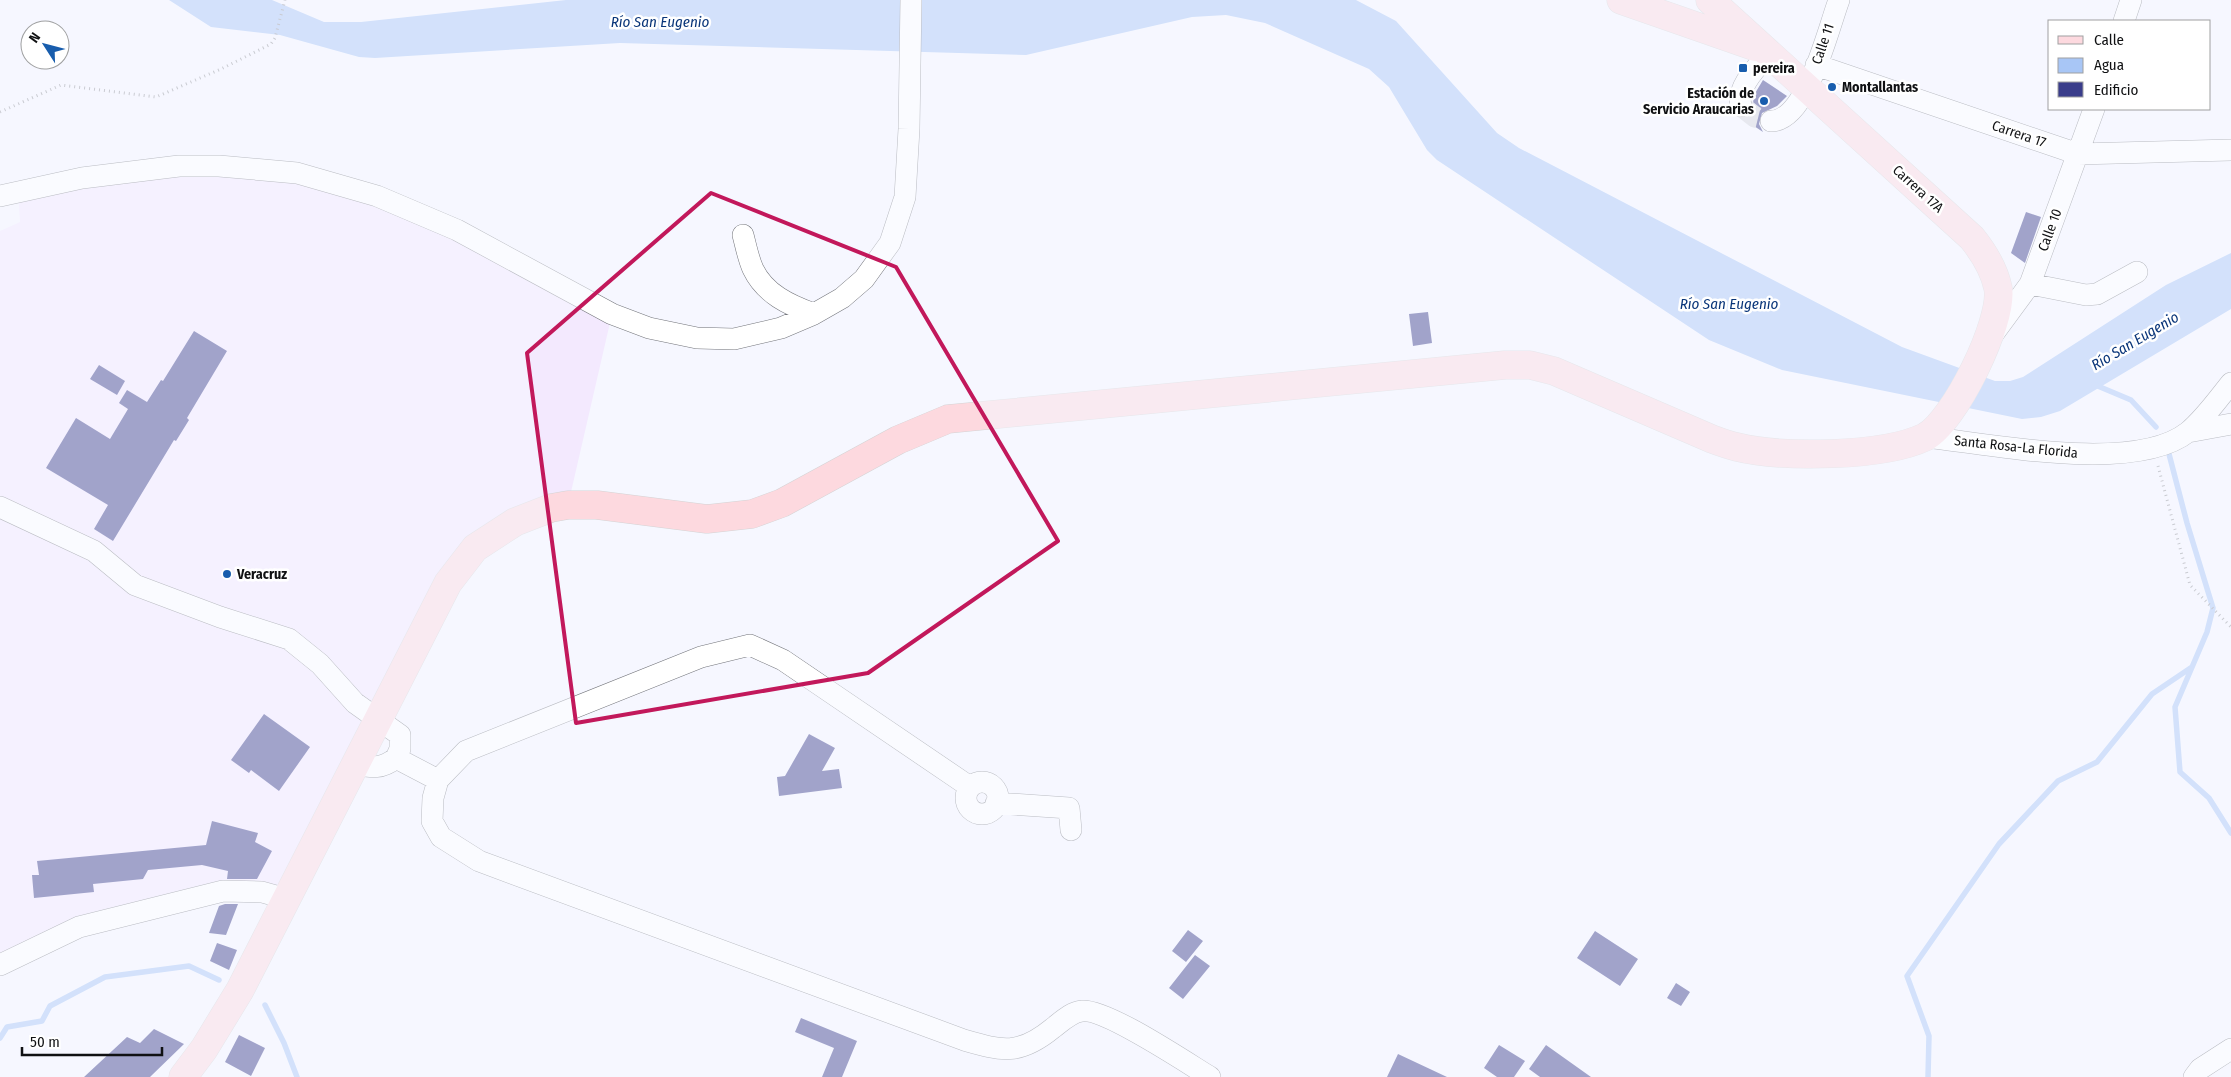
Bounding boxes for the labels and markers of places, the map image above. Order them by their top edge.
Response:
place label: pereira [1753,60,1795,77]
marker: pereira [1737,62,1749,74]
place label: Montallantas [1842,79,1918,96]
marker: Montallantas [1826,81,1838,93]
place label: Estación de Servicio Araucarias [1643,85,1754,118]
marker: Estación de Servicio Araucarias [1758,95,1770,107]
place label: Veracruz [236,566,287,583]
marker: Veracruz [221,568,233,580]

